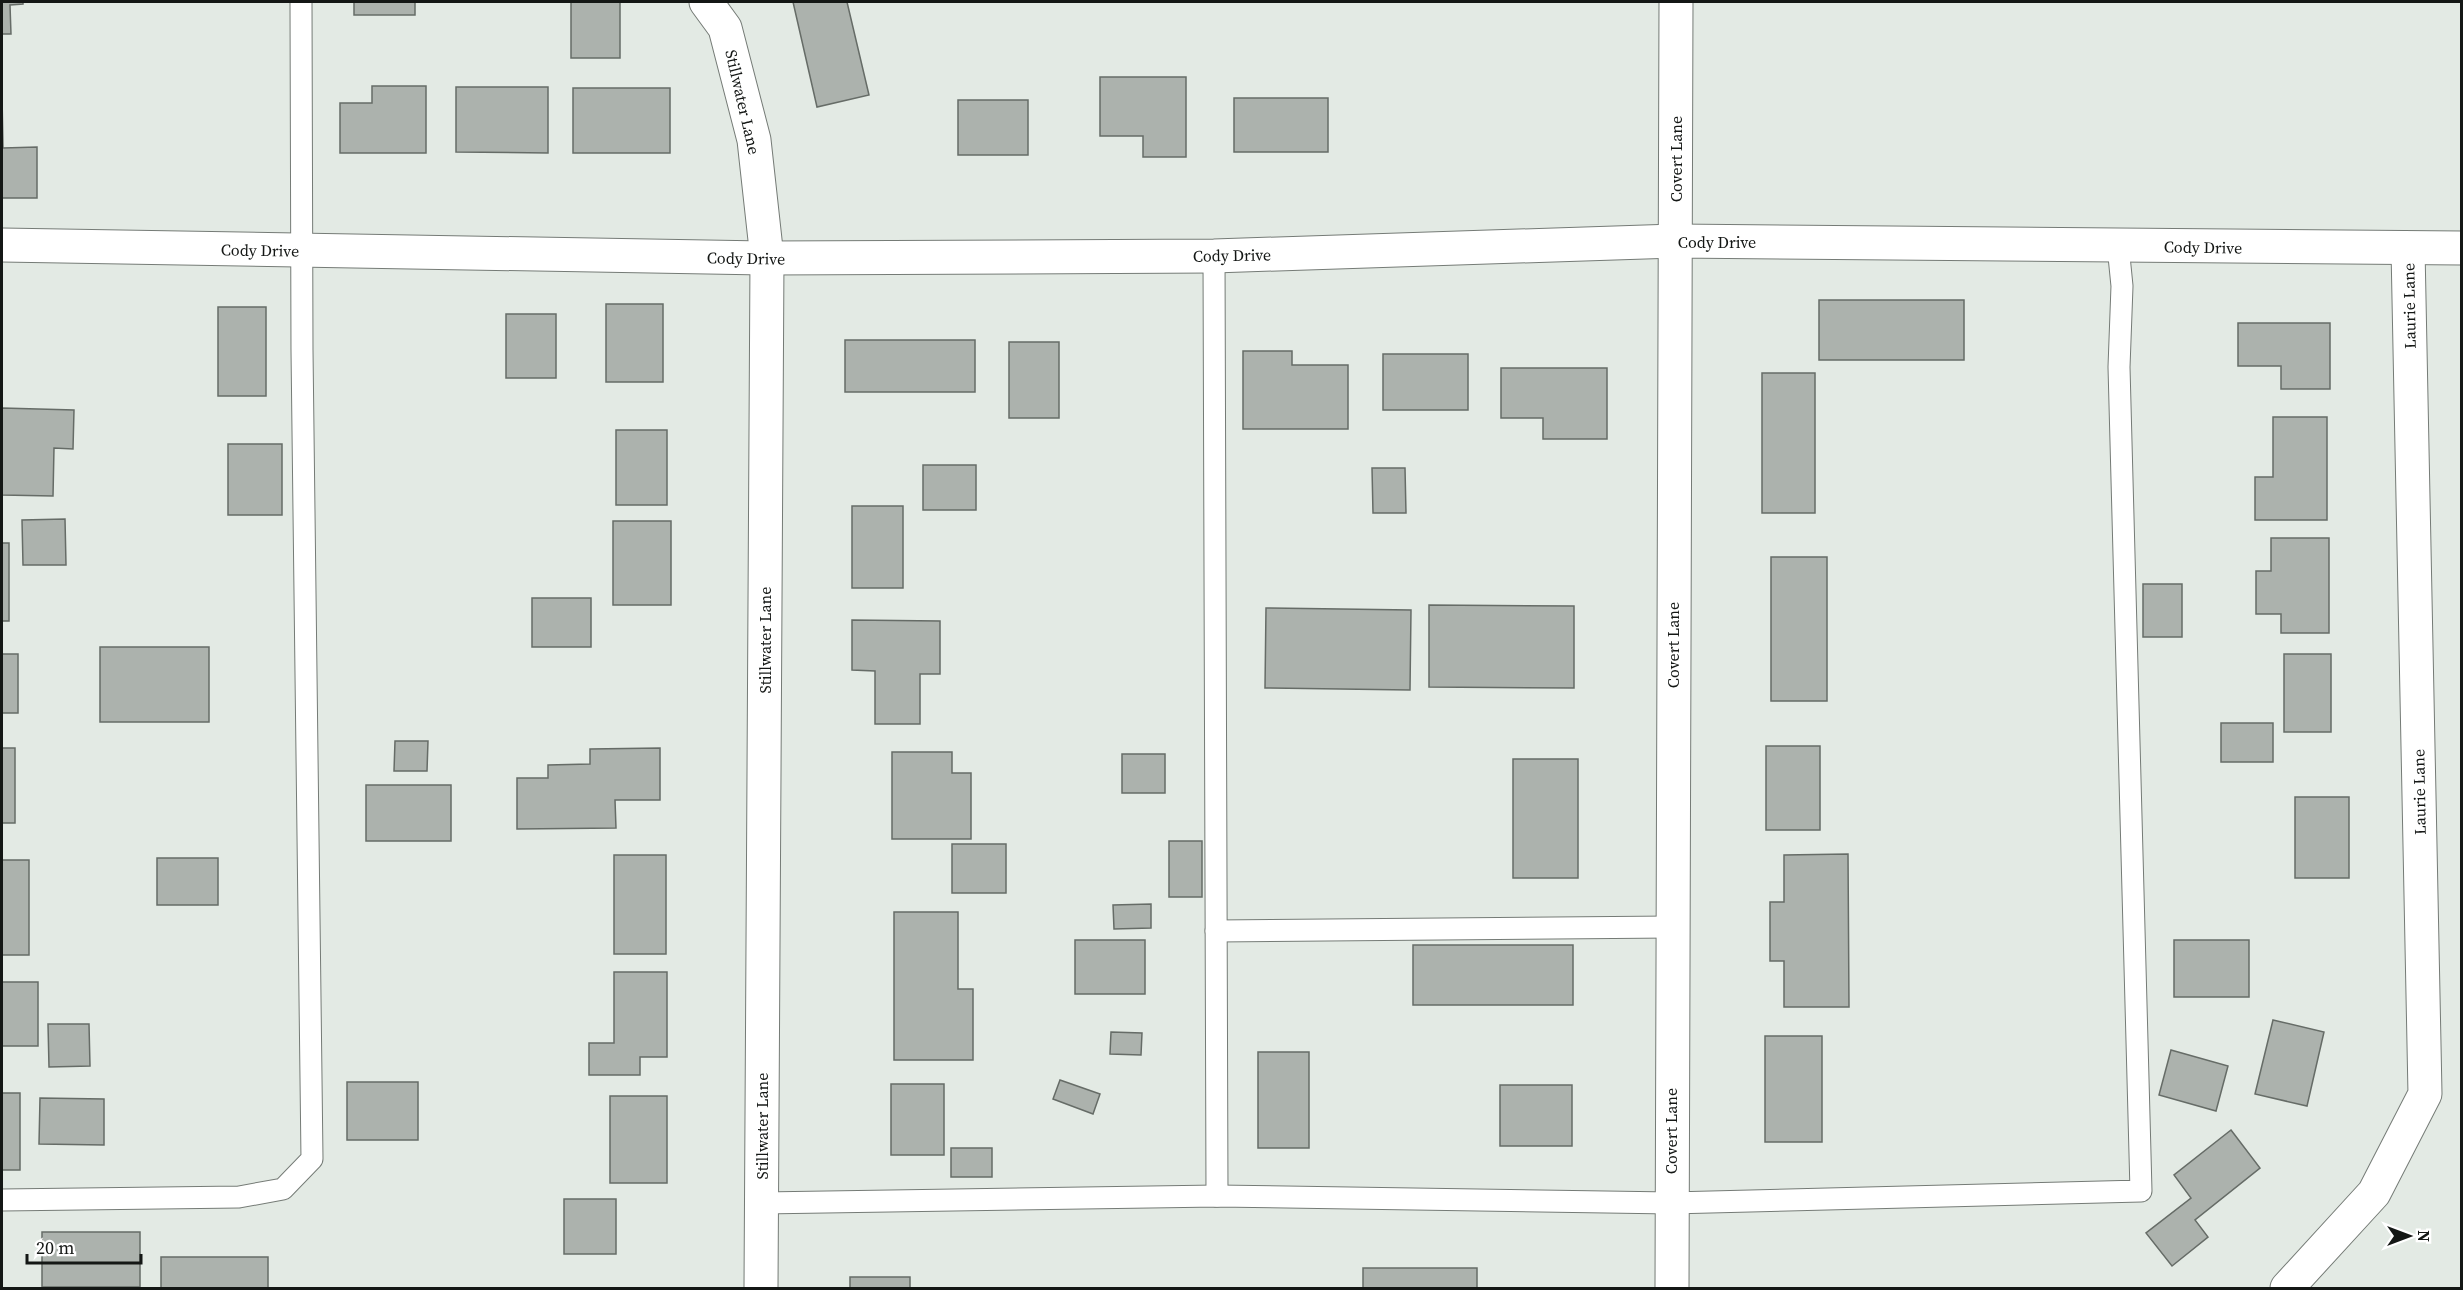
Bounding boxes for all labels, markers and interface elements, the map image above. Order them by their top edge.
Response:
street label: Stillwater Lane [720,47,766,157]
street label: Covert Lane [1665,116,1687,202]
street label: Cody Drive [1678,231,1756,253]
street label: Cody Drive [2164,235,2242,259]
street label: Cody Drive [221,238,299,262]
street label: Cody Drive [1193,243,1271,267]
street label: Cody Drive [707,246,785,270]
street label: Laurie Lane [2397,263,2421,349]
street label: Stillwater Lane [754,587,776,693]
street label: Covert Lane [1662,602,1684,688]
street label: Laurie Lane [2407,749,2431,835]
street label: Stillwater Lane [751,1073,773,1179]
street label: Covert Lane [1660,1088,1682,1174]
north arrow [2379,1206,2439,1266]
scale bar [27,1227,141,1265]
text: N [2413,1230,2435,1242]
text: 20 m [36,1235,74,1260]

